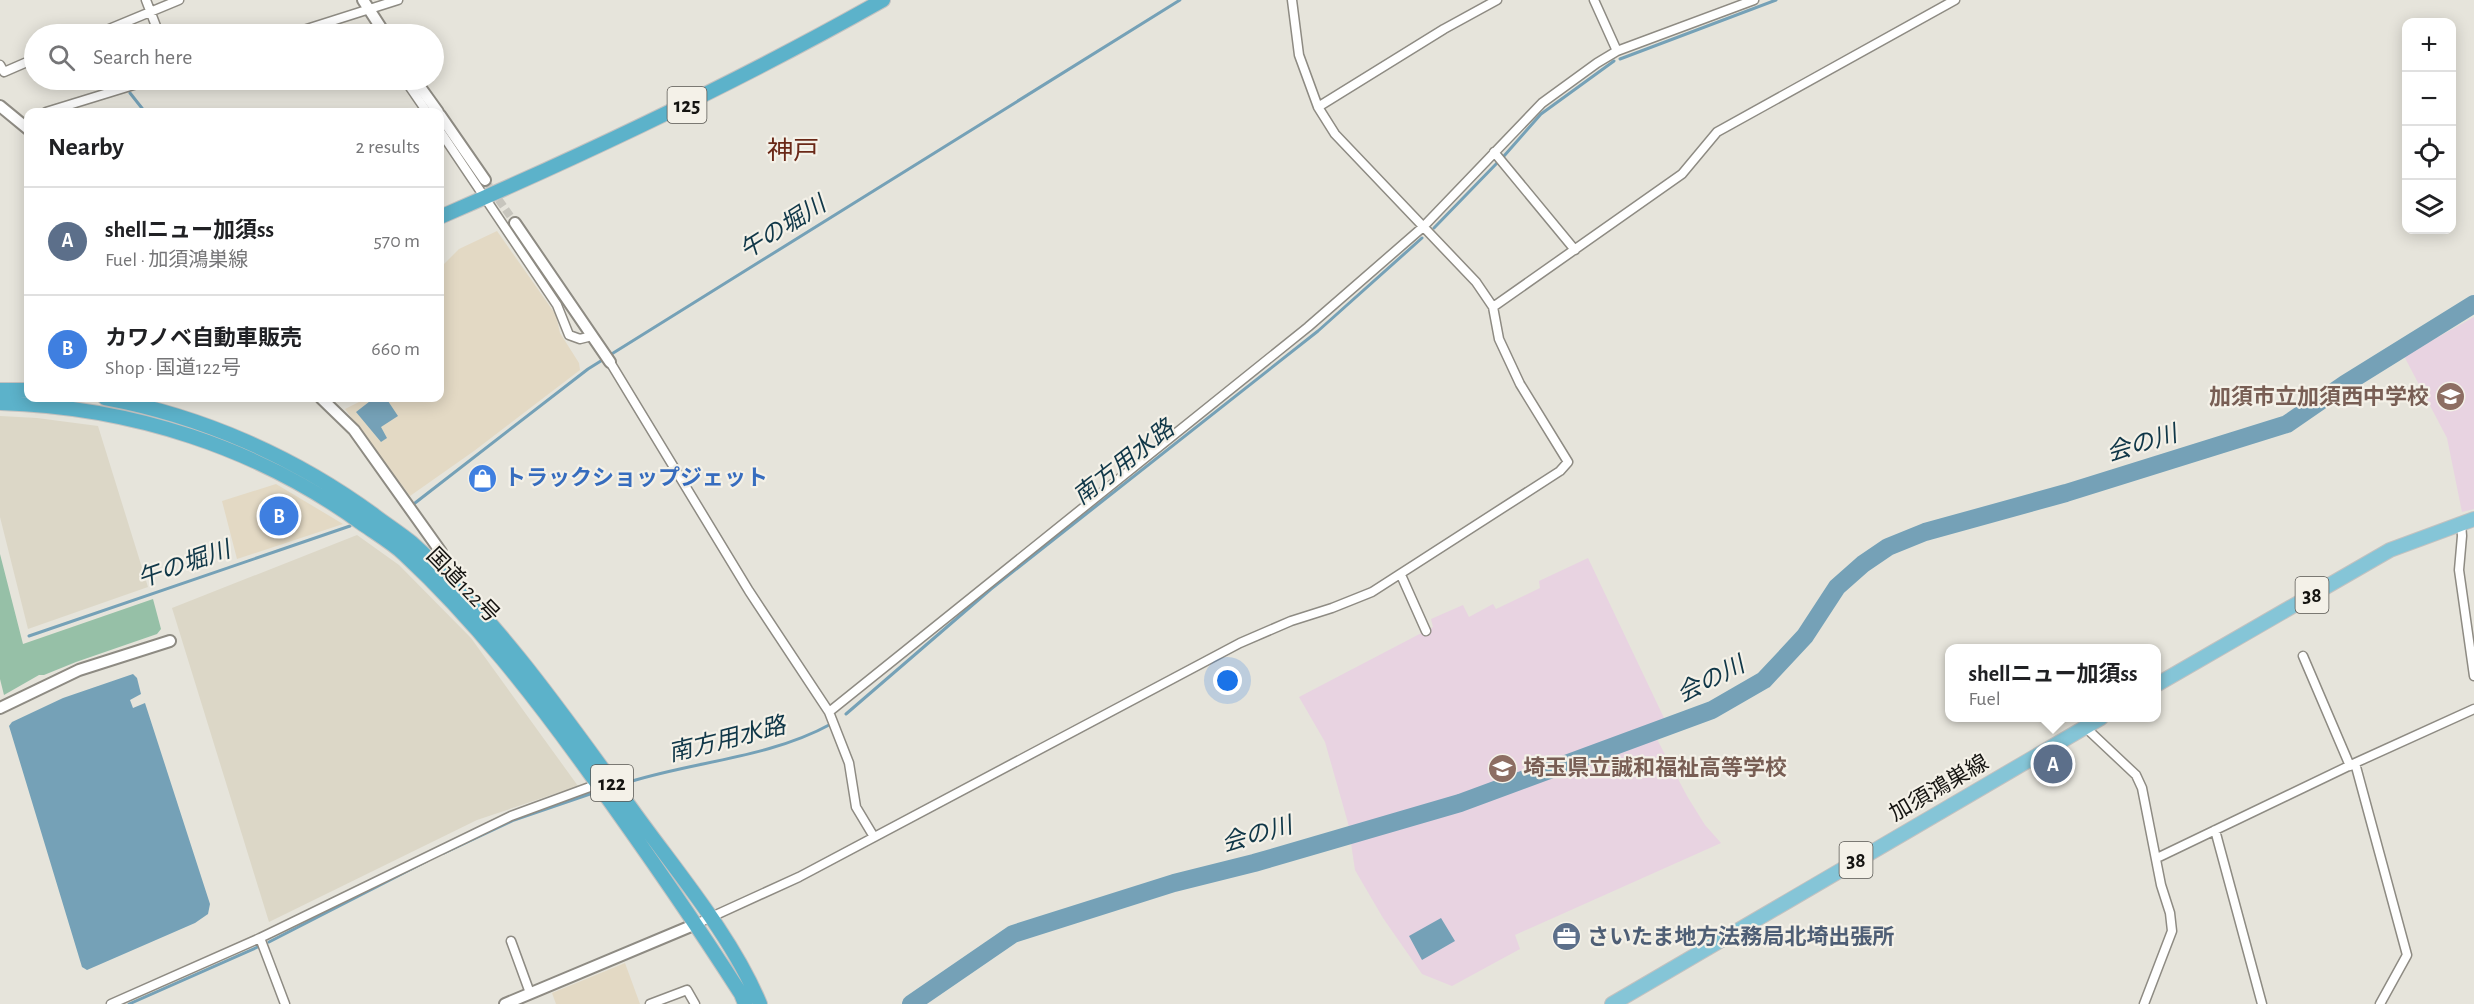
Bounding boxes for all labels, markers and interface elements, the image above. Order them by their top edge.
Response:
map controls [2402,18,2456,234]
button: + [2402,18,2456,72]
search box [24,24,444,90]
icon: search [45,41,78,74]
text: Search here [93,46,192,68]
button: − [2402,72,2456,126]
road number: 125 [668,87,706,123]
button: locate [2402,126,2456,180]
text: Nearby [48,134,124,160]
text: 2 results [356,137,420,157]
district label: 神戸 [767,137,819,164]
button: layers [2402,180,2456,234]
water label: 午の堀川 [735,189,833,264]
text: shellニュー加須ss [105,219,274,241]
text: A [62,231,74,251]
text: 570 m [373,231,420,251]
text: Fuel · 加須鴻巣線 [105,250,248,270]
text: カワノベ自動車販売 [105,327,302,349]
text: B [62,339,73,359]
text: 660 m [371,339,420,359]
text: Shop · 国道122号 [105,358,241,378]
school or university icon: 加須市立加須西中学校 [2434,381,2466,413]
place label: 加須市立加須西中学校 [2209,385,2429,408]
water label: 南方用水路 [1068,414,1180,509]
water label: 会の川 [2103,419,2183,466]
shop icon: トラックショップジェット [467,462,499,494]
place label: トラックショップジェット [504,466,768,489]
pin: B [260,494,298,538]
water label: 午の堀川 [134,535,236,592]
street label: 国道122号 [423,543,504,626]
road number: 38 [2296,577,2328,613]
popup [1945,644,2161,722]
water label: 会の川 [1673,650,1751,707]
text: shellニュー加須ss [1969,663,2137,685]
your location [1213,666,1242,695]
text: Fuel [1969,689,2001,709]
water label: 南方用水路 [665,711,790,766]
pin: A [2034,742,2072,786]
street label: 加須鴻巣線 [1885,750,1992,825]
school or university icon: 埼玉県立誠和福祉高等学校 [1486,752,1518,784]
place label: 埼玉県立誠和福祉高等学校 [1523,756,1787,779]
road number: 122 [591,765,633,801]
water label: 会の川 [1219,811,1298,856]
road number: 38 [1840,842,1872,878]
office icon: さいたま地方法務局北埼出張所 [1550,921,1582,953]
place label: さいたま地方法務局北埼出張所 [1587,925,1894,948]

